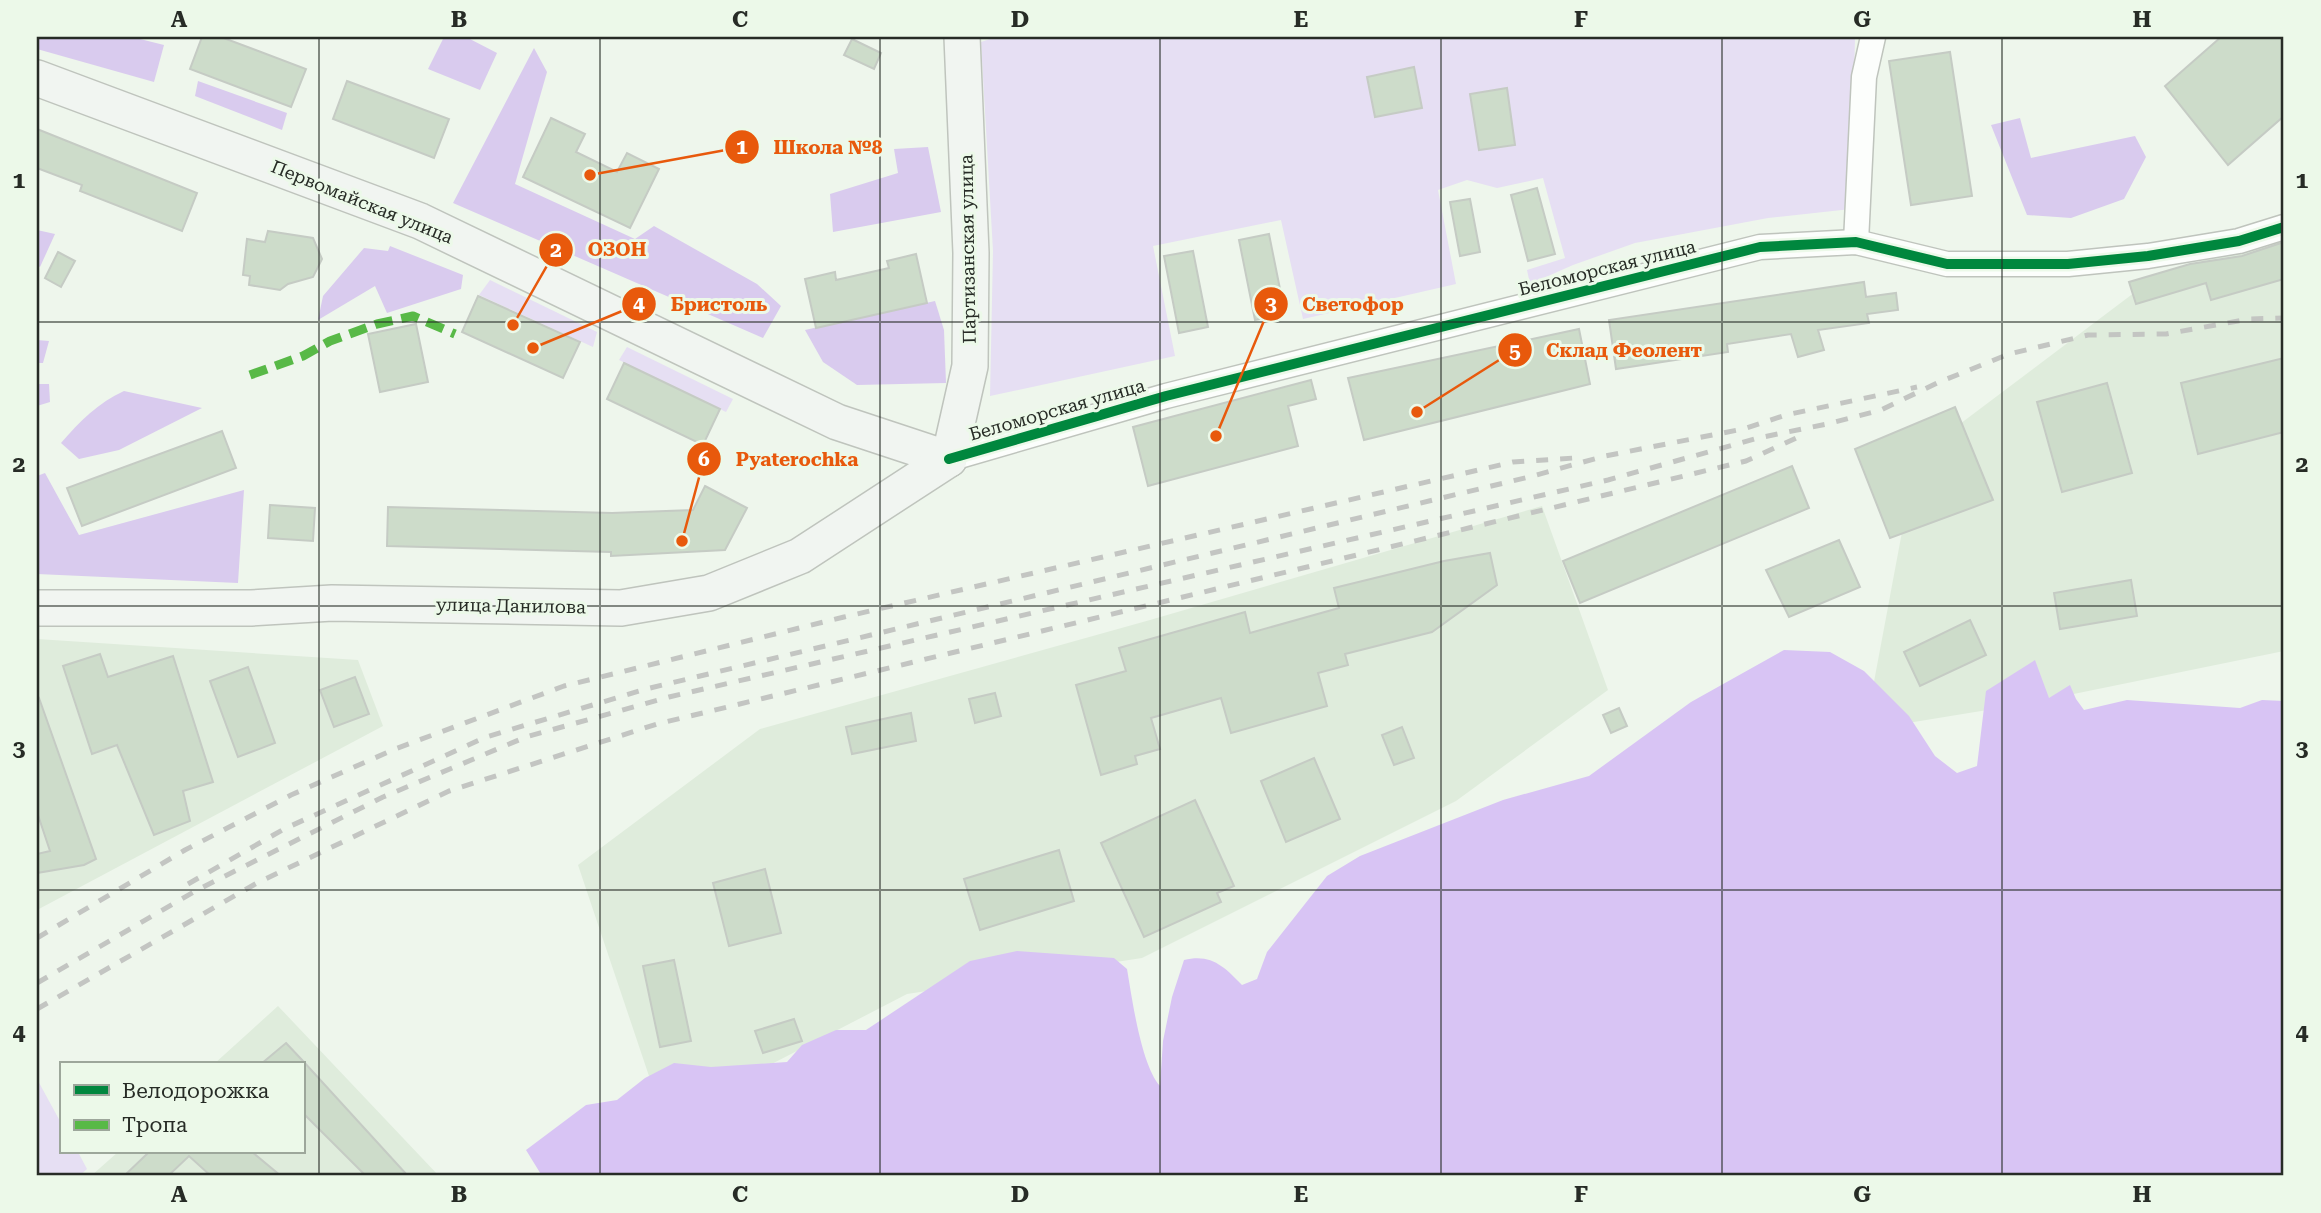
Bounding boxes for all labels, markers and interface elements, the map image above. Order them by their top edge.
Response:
text: A [171,6,188,33]
text: B [451,6,467,33]
text: C [732,6,748,33]
text: D [1011,6,1029,33]
text: E [1294,6,1308,33]
text: F [1574,6,1588,33]
text: G [1853,6,1871,33]
text: H [2133,6,2152,33]
callout: Школа №8 [724,127,896,167]
text: 1 [736,135,748,159]
text: Школа №8 [774,136,883,159]
street label: Партизанская улица [955,154,980,344]
street label: Первомайская улица [268,155,456,248]
text: 1 [13,167,26,194]
text: 1 [2296,167,2309,194]
callout: ОЗОН [539,230,660,270]
street label: Беломорская улица [1516,235,1698,300]
text: 2 [550,238,562,262]
text: ОЗОН [588,238,647,261]
callout: Бристоль [621,284,781,324]
callout: Светофор [1254,284,1418,324]
text: 4 [633,292,645,316]
text: 3 [1265,292,1277,316]
text: Бристоль [671,293,767,316]
text: Светофор [1302,293,1404,316]
callout: Склад Феолент [1497,330,1716,370]
text: 5 [1509,339,1521,363]
text: Склад Феолент [1546,339,1703,362]
street label: Беломорская улица [967,374,1147,445]
callout: Pyaterochka [686,439,872,479]
text: 6 [698,447,710,471]
text: Pyaterochka [736,448,858,471]
text: 2 [13,451,25,478]
text: 2 [2296,451,2308,478]
street label: улица Данилова [436,594,586,617]
text: 3 [13,735,26,762]
text: 3 [2296,735,2309,762]
text: 4 [13,1019,26,1046]
text: 4 [2296,1019,2309,1046]
legend [60,1062,304,1154]
text: Велодорожка [122,1079,270,1103]
text: Тропа [122,1113,188,1137]
text: A [171,1181,188,1208]
text: B [451,1181,467,1208]
text: C [732,1181,748,1208]
text: D [1011,1181,1029,1208]
text: E [1294,1181,1308,1208]
text: F [1574,1181,1588,1208]
text: G [1853,1181,1871,1208]
text: H [2133,1181,2152,1208]

